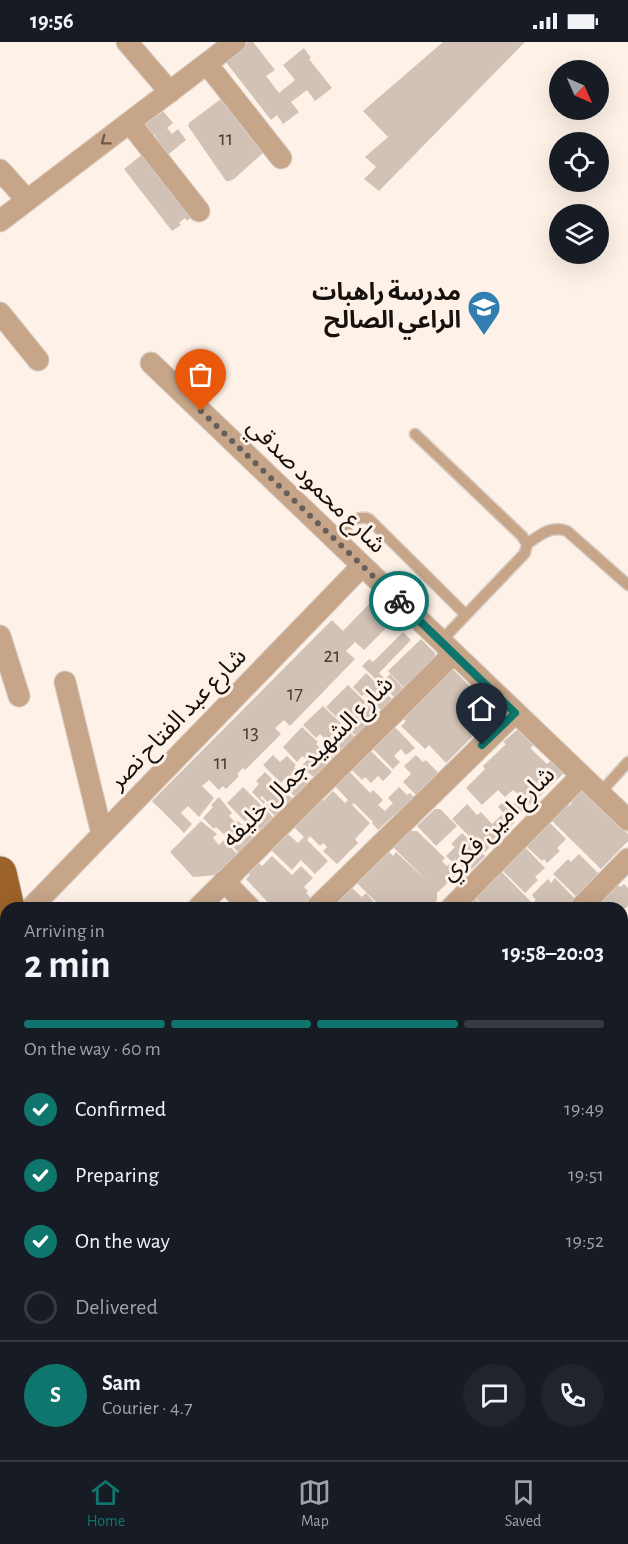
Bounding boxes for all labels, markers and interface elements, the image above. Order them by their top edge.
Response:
text: 19:56 [30,10,74,32]
north arrow [549,60,609,120]
map controls [549,60,609,264]
house number: 11 [219,128,233,149]
button: locate [549,132,609,192]
one-way arrow [101,134,112,145]
button: layers [549,204,609,264]
place label: مدرسة راهبات الراعي الصالح [312,279,461,340]
school or university icon: مدرسة راهبات الراعي الصالح [466,289,502,336]
pin [175,349,226,411]
icon: bag [184,358,217,391]
street label: شارع محمود صدقي [238,414,390,562]
courier [369,571,429,631]
icon: bike [383,585,416,618]
street label: شارع عبد الفتاح نصر [104,644,254,798]
house number: 21 [324,645,340,666]
street label: شارع الشهيد جمال خليفه [218,672,401,855]
house number: 17 [287,683,303,704]
pin [456,683,507,745]
icon: home [465,692,498,725]
house number: 13 [243,722,259,743]
house number: 11 [214,752,228,773]
street label: شارع امين فكري [436,762,564,890]
text: Arriving in [24,921,105,941]
text: 19:58–20:03 [502,942,604,964]
text: 2 min [24,946,111,985]
text: On the way · 60 m [24,1039,161,1059]
icon: check [24,1093,57,1126]
text: Confirmed [75,1098,166,1120]
text: 19:49 [564,1099,604,1119]
icon: check [24,1159,57,1192]
text: Preparing [75,1164,159,1186]
text: 19:51 [568,1165,604,1185]
icon: check [24,1225,57,1258]
text: On the way [75,1230,170,1252]
text: 19:52 [566,1231,604,1251]
text: Delivered [75,1296,158,1318]
button: chat [463,1364,526,1427]
button: phone [541,1364,604,1427]
text: Sam [102,1372,141,1394]
text: S [50,1384,61,1406]
text: Courier · 4.7 [102,1398,193,1418]
tab: Home [87,1476,125,1531]
tab: Map [298,1476,331,1531]
tab: Saved [505,1476,541,1531]

